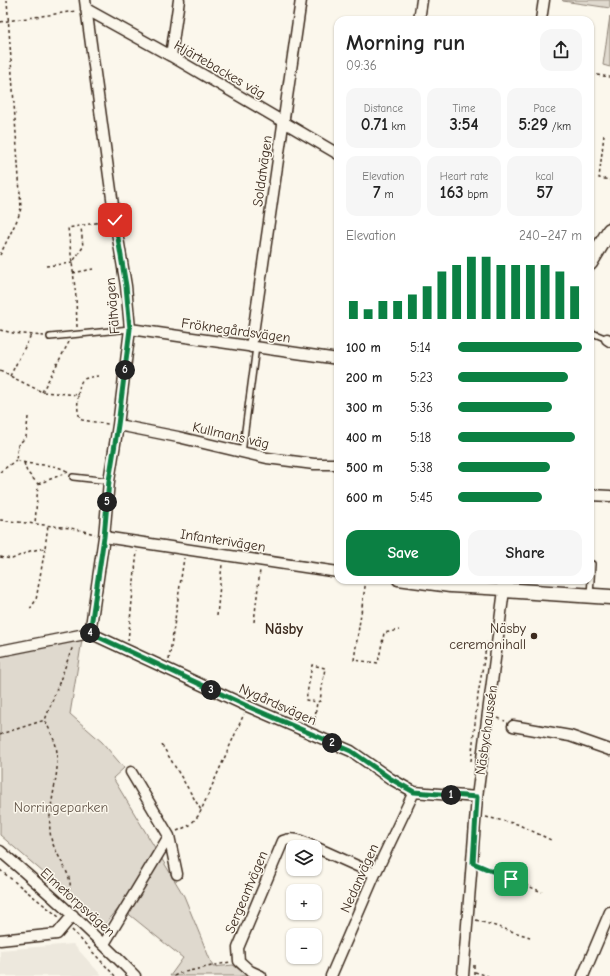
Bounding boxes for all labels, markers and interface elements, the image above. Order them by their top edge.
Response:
button: share [540,29,582,71]
text: Morning run [346,30,465,56]
street label: Hjärtebackes väg [171,36,268,102]
text: 09:36 [346,58,377,73]
text: Distance [364,102,403,115]
text: Time [453,102,475,115]
text: Pace [534,102,556,115]
text: 0.71 [361,115,388,134]
text: 3:54 [450,115,478,134]
text: 5:29 [518,115,548,134]
text: km [388,120,406,133]
text: /km [548,120,571,133]
street label: Soldatvägen [249,134,276,208]
text: Elevation [362,170,404,183]
text: Heart rate [440,170,488,183]
text: kcal [535,170,554,183]
text: 7 [373,183,381,202]
text: 163 [440,183,464,202]
text: 57 [536,183,553,202]
text: m [381,188,394,201]
text: bpm [464,188,488,201]
pin [98,203,132,237]
icon: check [104,209,126,231]
text: Elevation [346,228,396,243]
text: 240–247 m [519,228,582,243]
street label: Fältvägen [102,277,123,335]
street label: Fröknegårdsvägen [180,314,292,347]
text: 100 m [346,340,381,355]
text: 5:14 [410,340,431,355]
pin: 6 [115,360,135,380]
text: 6 [122,363,128,376]
text: 200 m [346,370,382,385]
text: 5:23 [410,370,433,385]
text: 300 m [346,400,382,415]
text: 5:36 [410,400,433,415]
street label: Kullmans väg [191,418,271,453]
text: 400 m [346,430,382,445]
text: 5:18 [410,430,431,445]
text: 500 m [346,460,383,475]
text: 5:38 [410,460,433,475]
text: 600 m [346,490,383,505]
text: 5:45 [410,490,433,505]
pin: 5 [97,492,117,512]
text: 5 [104,495,110,508]
street label: Infanterivägen [179,525,267,556]
button: Save [346,530,460,576]
button: Share [468,530,582,576]
district label: Näsby [265,620,303,638]
place label: Näsby ceremonihall [449,620,527,653]
pin: 4 [80,623,100,643]
text: 4 [87,626,93,639]
marker: Näsby ceremonihall [529,631,539,641]
pin: 3 [201,680,221,700]
street label: Nygårdsvägen [236,680,319,729]
text: 3 [208,683,214,696]
street label: Näsbychaussén [472,684,501,776]
pin: 2 [322,733,342,753]
text: 2 [329,736,335,749]
pin: 1 [441,785,461,805]
text: 1 [449,788,453,801]
park label: Norringeparken [14,799,108,816]
map controls [286,840,322,964]
button: layers [286,840,322,876]
street label: Nedanvägen [337,841,382,915]
street label: Sergeantvägen [221,848,272,936]
pin [494,862,528,896]
street label: Elmetorpsvägen [37,864,119,940]
icon: arrive [500,868,522,890]
button: + [286,884,322,920]
button: − [286,928,322,964]

